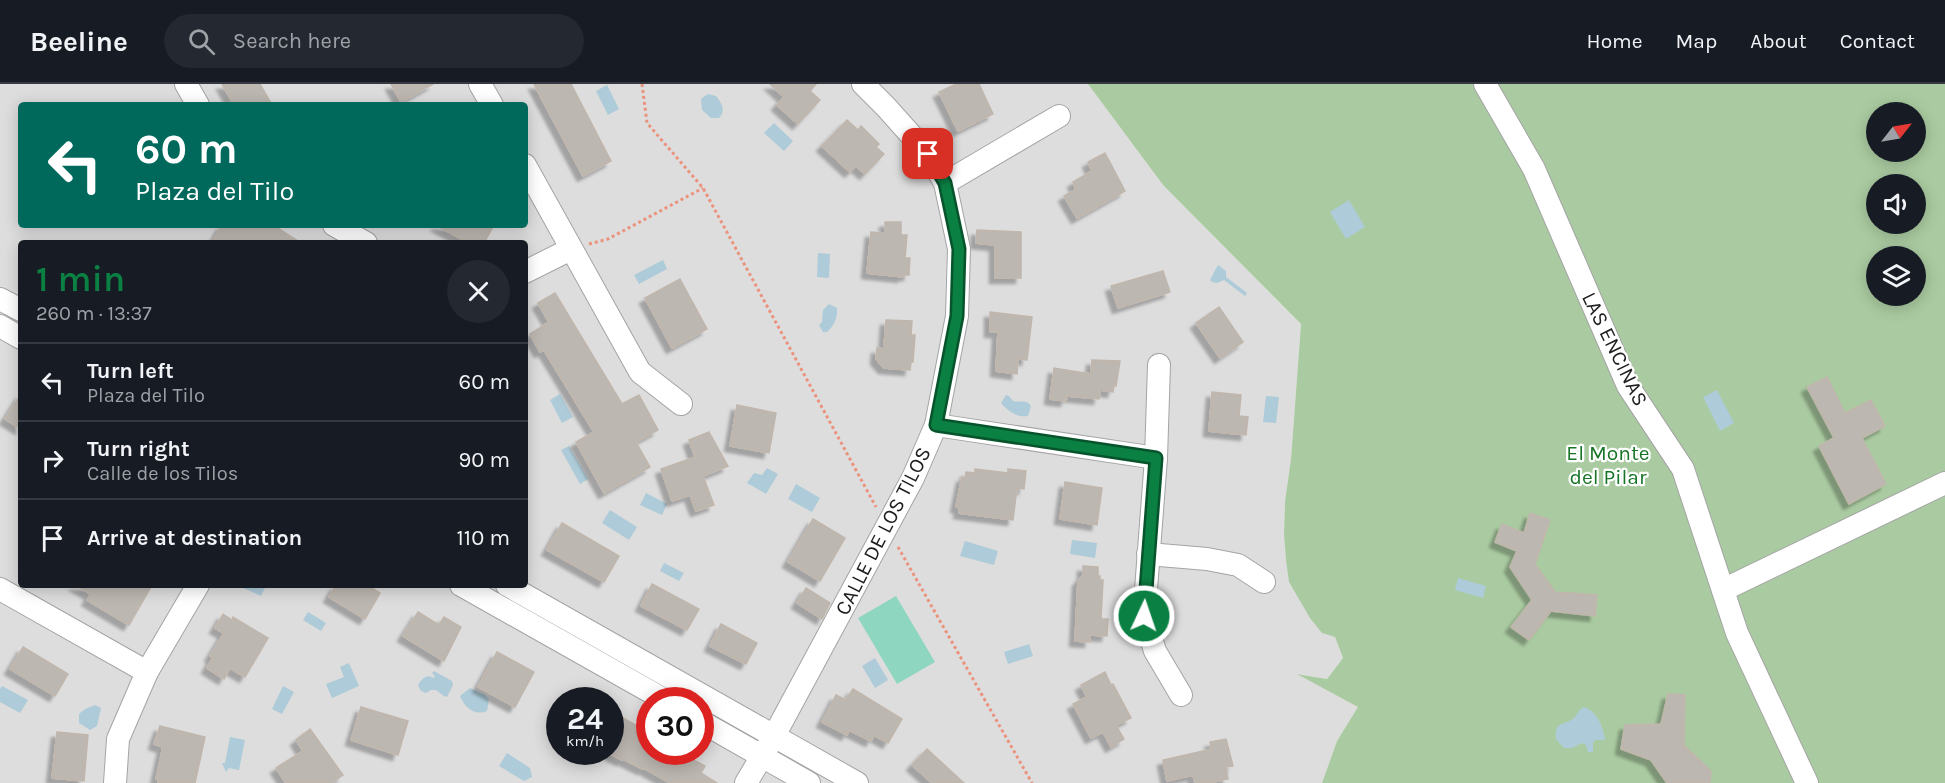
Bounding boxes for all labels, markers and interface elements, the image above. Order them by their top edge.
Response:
search box [164,14,584,68]
text: Beeline [30,25,128,58]
icon: search [185,25,218,58]
text: Search here [233,28,351,54]
text: Home [1587,29,1643,53]
text: Map [1676,29,1717,53]
text: About [1750,29,1807,53]
text: Contact [1840,29,1915,53]
north arrow [1866,102,1926,162]
map controls [1866,102,1926,306]
text: 60 m [135,124,238,174]
icon: left [36,126,114,204]
pin [902,128,953,179]
icon: arrive [911,137,944,170]
button: sound [1866,174,1926,234]
text: Plaza del Tilo [135,175,294,207]
button: layers [1866,246,1926,306]
text: 1 min [36,258,125,300]
button: close [447,260,510,323]
street label: LAS ENCINAS [1577,288,1653,410]
text: 260 m · 13:37 [36,302,152,325]
text: Turn left [87,358,174,384]
icon: left [36,366,69,399]
text: 60 m [459,369,510,395]
text: Plaza del Tilo [87,384,205,407]
text: Turn right [87,436,190,462]
park label: El Monte del Pilar [1566,441,1650,489]
street label: CALLE DE LOS TILOS [830,443,936,619]
icon: right [36,444,69,477]
text: 90 m [458,447,510,473]
text: Calle de los Tilos [87,462,238,485]
icon: arrive [36,522,69,555]
text: Arrive at destination [87,525,302,551]
text: 110 m [457,525,510,551]
position arrow [1112,584,1176,648]
speed limit sign: 30 [636,687,714,765]
text: 24 [567,701,603,737]
text: km/h [566,732,604,750]

